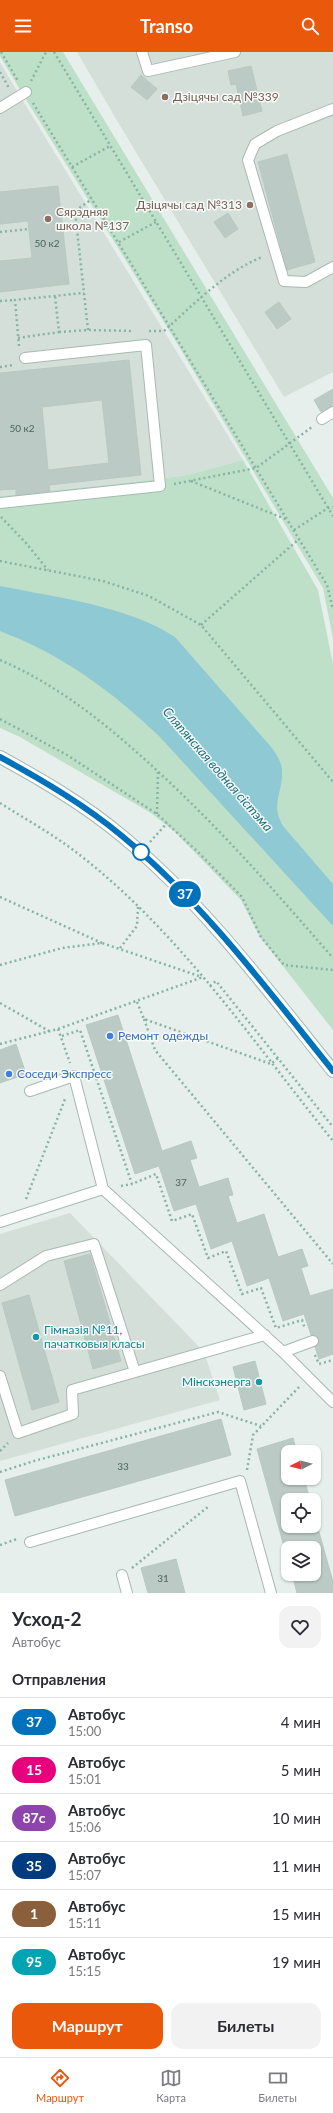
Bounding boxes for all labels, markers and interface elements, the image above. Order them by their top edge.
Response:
icon: menu [12,15,34,37]
text: Transo [140,15,193,37]
icon: search [299,15,321,37]
place label: Дзіцячы сад №339 [173,89,279,104]
marker: Дзіцячы сад №339 [160,92,170,102]
place label: Дзіцячы сад №313 [136,197,242,212]
marker: Дзіцячы сад №313 [245,200,255,210]
place label: Сярэдняя школа №137 [56,204,129,233]
marker: Сярэдняя школа №137 [43,214,53,224]
house number: 50 к2 [34,237,60,249]
house number: 50 к2 [9,422,35,434]
water label: Сляпянская водная сістэма [160,704,277,835]
unlabelled marker [132,843,150,861]
line badge: 37 [167,881,203,907]
text: 37 [177,885,193,902]
place label: Ремонт одежды [118,1028,208,1043]
marker: Ремонт одежды [105,1031,115,1041]
place label: Соседи Экспресс [17,1066,112,1081]
marker: Соседи Экспресс [4,1069,14,1079]
house number: 37 [175,1176,187,1188]
place label: Гімназія №11, пачатковыя класы [44,1322,145,1351]
marker: Гімназія №11, пачатковыя класы [31,1332,41,1342]
place label: Мінскэнерга [182,1374,251,1389]
marker: Мінскэнерга [254,1377,264,1387]
north arrow [281,1445,321,1485]
map controls [281,1445,321,1581]
house number: 33 [117,1460,129,1472]
button: locate [281,1493,321,1533]
button: layers [281,1541,321,1581]
house number: 31 [157,1572,169,1584]
button: heart [279,1606,321,1648]
text: Усход-2 [12,1607,82,1630]
text: Автобус [12,1634,61,1650]
text: Отправления [12,1670,106,1688]
text: Автобус [68,1705,125,1723]
text: 37 [26,1713,42,1730]
text: 4 мин [281,1713,321,1731]
text: 15:00 [68,1723,101,1739]
text: Автобус [68,1753,125,1771]
text: 15 [26,1761,42,1778]
text: 5 мин [281,1761,321,1779]
text: 15:01 [68,1771,101,1787]
text: Автобус [68,1801,125,1819]
text: 87с [23,1809,46,1826]
text: 10 мин [272,1809,321,1827]
text: 15:06 [68,1819,101,1835]
text: Автобус [68,1849,125,1867]
text: 35 [26,1857,42,1874]
text: 11 мин [272,1857,321,1875]
text: 15:07 [68,1867,101,1883]
text: Автобус [68,1897,125,1915]
text: 1 [30,1905,38,1922]
text: 15 мин [272,1905,321,1923]
text: 15:11 [68,1915,101,1931]
text: Автобус [68,1945,125,1963]
text: 95 [26,1953,42,1970]
text: 19 мин [272,1953,321,1971]
text: 15:15 [68,1963,101,1979]
button: Маршрут [12,2003,163,2049]
button: Билеты [171,2003,321,2049]
tab: Маршрут [36,2067,84,2104]
tab: Карта [156,2067,186,2104]
tab: Билеты [258,2067,297,2104]

